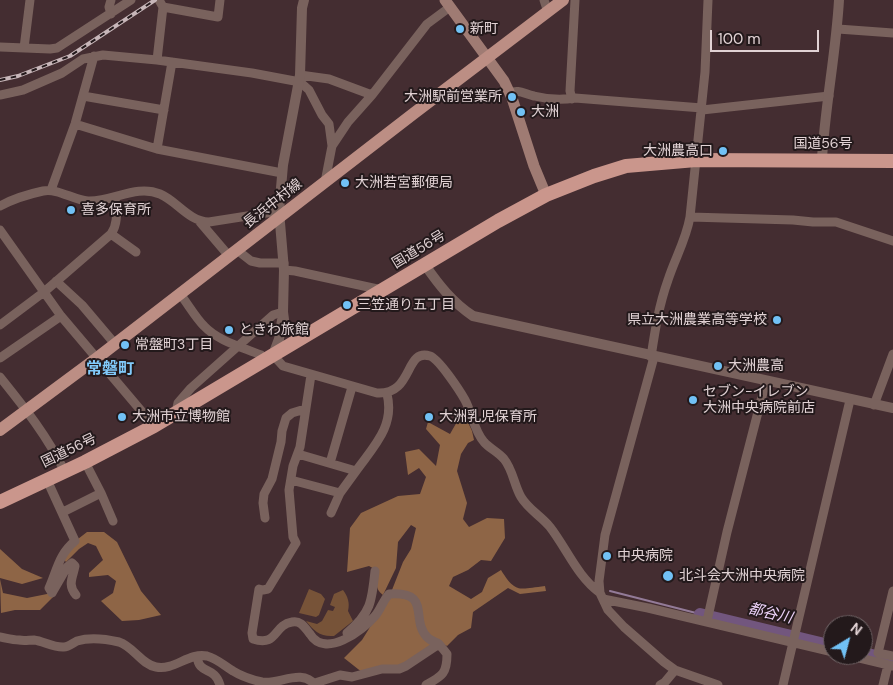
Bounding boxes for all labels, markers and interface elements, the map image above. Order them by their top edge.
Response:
scale bar [713,20,822,52]
place label: 新町 [470,21,498,37]
marker: 新町 [454,23,466,35]
text: 100 m [718,29,761,49]
place label: 大洲駅前営業所 [404,89,502,105]
marker: 大洲駅前営業所 [506,91,518,103]
place label: 大洲 [531,104,559,120]
marker: 大洲 [515,106,527,118]
street label: 国道56号 [793,136,853,152]
place label: 大洲農高口 [643,143,713,159]
marker: 大洲農高口 [717,145,729,157]
place label: 大洲若宮郵便局 [355,175,453,191]
street label: 長浜中村線 [240,176,306,232]
marker: 大洲若宮郵便局 [339,177,351,189]
place label: 喜多保育所 [81,202,151,218]
marker: 喜多保育所 [65,204,77,216]
street label: 国道56号 [389,228,449,272]
place label: 三笠通り五丁目 [357,297,455,313]
marker: 三笠通り五丁目 [341,299,353,311]
place label: 県立大洲農業高等学校 [627,312,767,328]
marker: 県立大洲農業高等学校 [771,314,783,326]
place label: ときわ旅館 [239,322,309,338]
marker: ときわ旅館 [223,324,235,336]
place label: 常盤町3丁目 [135,337,213,353]
marker: 常盤町3丁目 [119,339,131,351]
place label: 大洲農高 [728,358,784,374]
district label: 常磐町 [86,360,134,380]
marker: 大洲農高 [712,360,724,372]
place label: セブン-イレブン 大洲中央病院前店 [703,384,815,417]
marker: セブン-イレブン 大洲中央病院前店 [687,394,699,406]
place label: 大洲市立博物館 [132,409,230,425]
place label: 大洲乳児保育所 [439,409,537,425]
marker: 大洲市立博物館 [116,411,128,423]
marker: 大洲乳児保育所 [423,411,435,423]
street label: 国道56号 [39,430,99,472]
place label: 中央病院 [617,548,673,564]
marker: 中央病院 [601,550,613,562]
place label: 北斗会大洲中央病院 [679,568,805,584]
marker: 北斗会大洲中央病院 [661,569,675,583]
water label: 都谷川 [746,600,794,628]
north arrow [823,615,873,665]
text: N [847,619,866,639]

